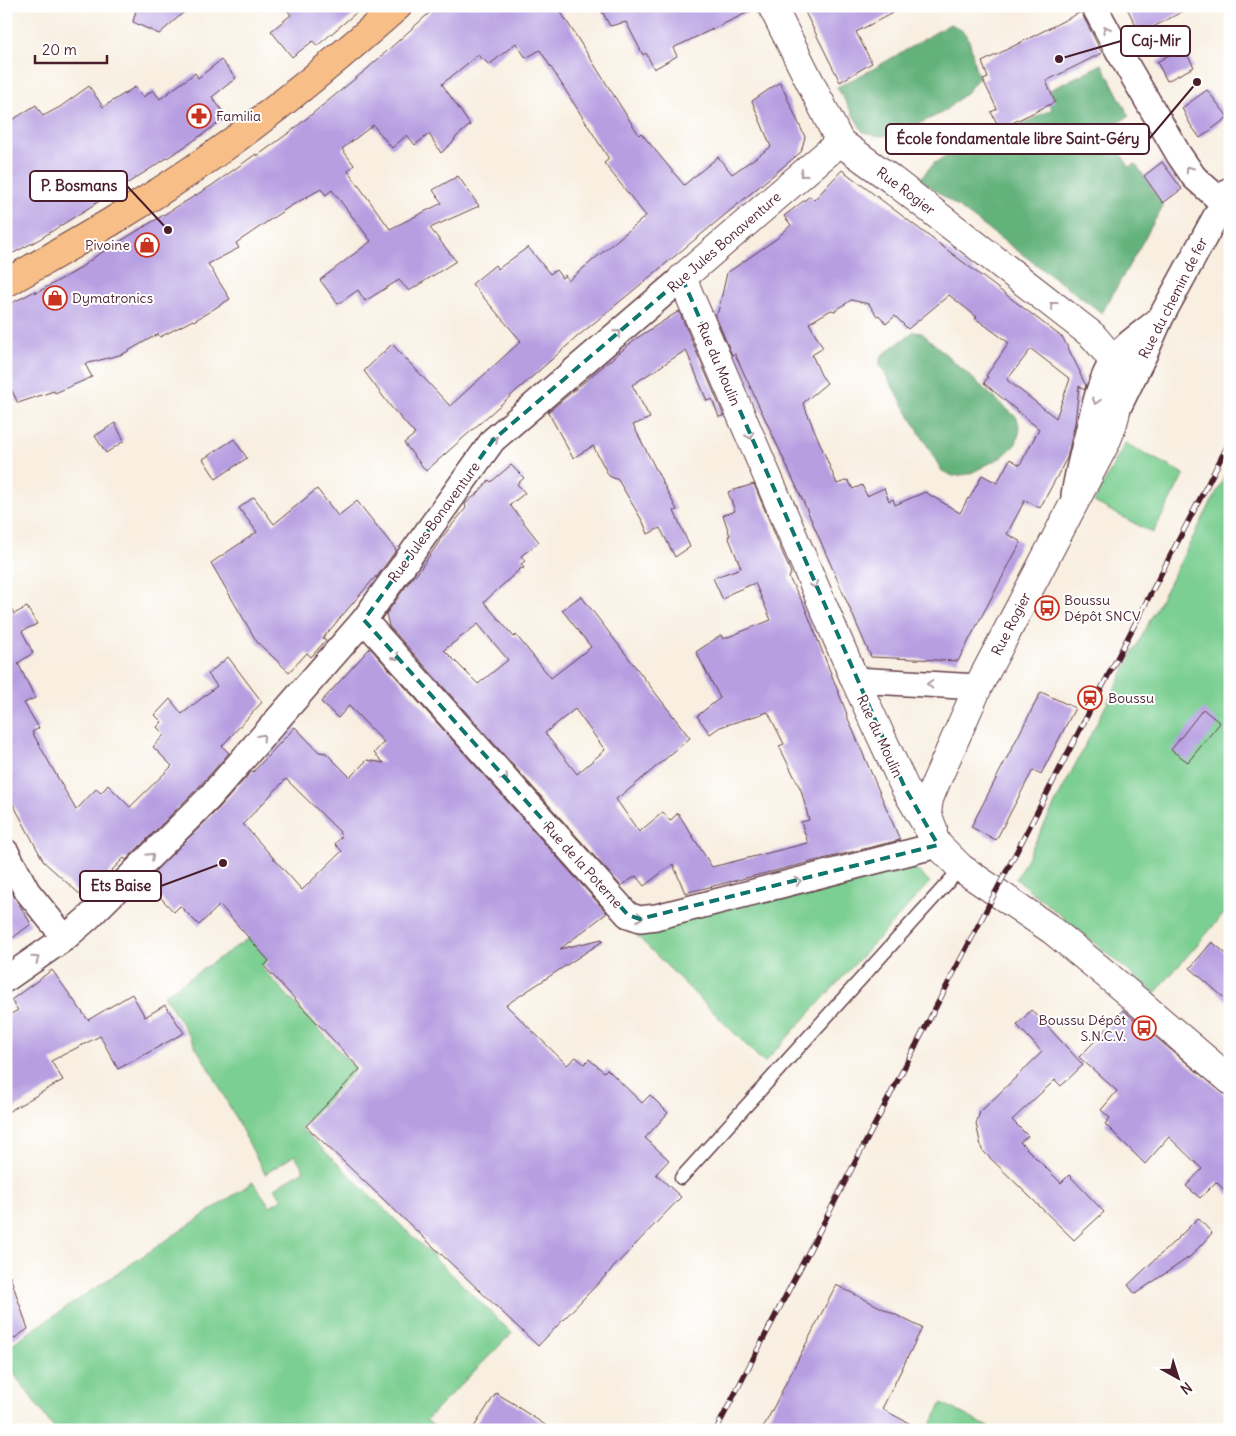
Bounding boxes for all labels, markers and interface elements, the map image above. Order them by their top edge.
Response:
one-way arrow [1102,25,1112,34]
callout: Caj-Mir [1121,26,1190,56]
text: Caj-Mir [1131,31,1182,50]
scale bar [35,32,108,64]
text: 20 m [42,40,77,59]
pharmacy icon: Familia [186,103,212,129]
place label: Familia [216,107,261,125]
callout: École fondamentale libre Saint-Géry [886,124,1149,154]
text: École fondamentale libre Saint-Géry [896,128,1140,149]
street label: Rue Rogier [873,163,939,219]
one-way arrow [1186,165,1195,175]
one-way arrow [800,168,809,177]
callout: P. Bosmans [30,171,127,201]
text: P. Bosmans [41,176,117,195]
street label: Rue Jules Bonaventure [664,188,784,296]
shop icon: Pivoine [134,232,160,258]
street label: Rue du chemin de fer [1135,234,1211,362]
place label: Pivoine [85,236,130,254]
shop icon: Dymatronics [42,285,68,311]
place label: Dymatronics [72,289,153,307]
one-way arrow [1049,302,1059,311]
street label: Rue du Moulin [693,319,745,409]
one-way arrow [612,330,621,339]
one-way arrow [1092,397,1102,405]
one-way arrow [743,431,754,440]
one-way arrow [489,436,498,445]
street label: Rue Jules Bonaventure [384,458,484,586]
one-way arrow [807,580,818,589]
street label: Rue Rogier [987,589,1035,659]
place label: Boussu Dépôt SNCV [1064,591,1141,625]
bus stop icon: Boussu Dépôt SNCV [1034,595,1060,621]
one-way arrow [391,651,400,660]
one-way arrow [926,679,934,690]
station icon: Boussu [1077,685,1103,711]
place label: Boussu [1108,689,1154,707]
street label: Rue du Moulin [853,692,907,780]
one-way arrow [256,734,265,743]
one-way arrow [499,772,508,781]
street label: Rue de la Poterne [539,818,627,912]
one-way arrow [145,853,154,862]
callout: Ets Baise [80,871,161,901]
text: Ets Baise [91,876,151,895]
one-way arrow [794,876,803,887]
one-way arrow [637,911,645,922]
one-way arrow [30,956,40,965]
place label: Boussu Dépôt S.N.C.V. [1039,1011,1126,1045]
bus stop icon: Boussu Dépôt S.N.C.V. [1131,1015,1157,1041]
north arrow [1154,1354,1204,1404]
text: N [1177,1378,1196,1398]

